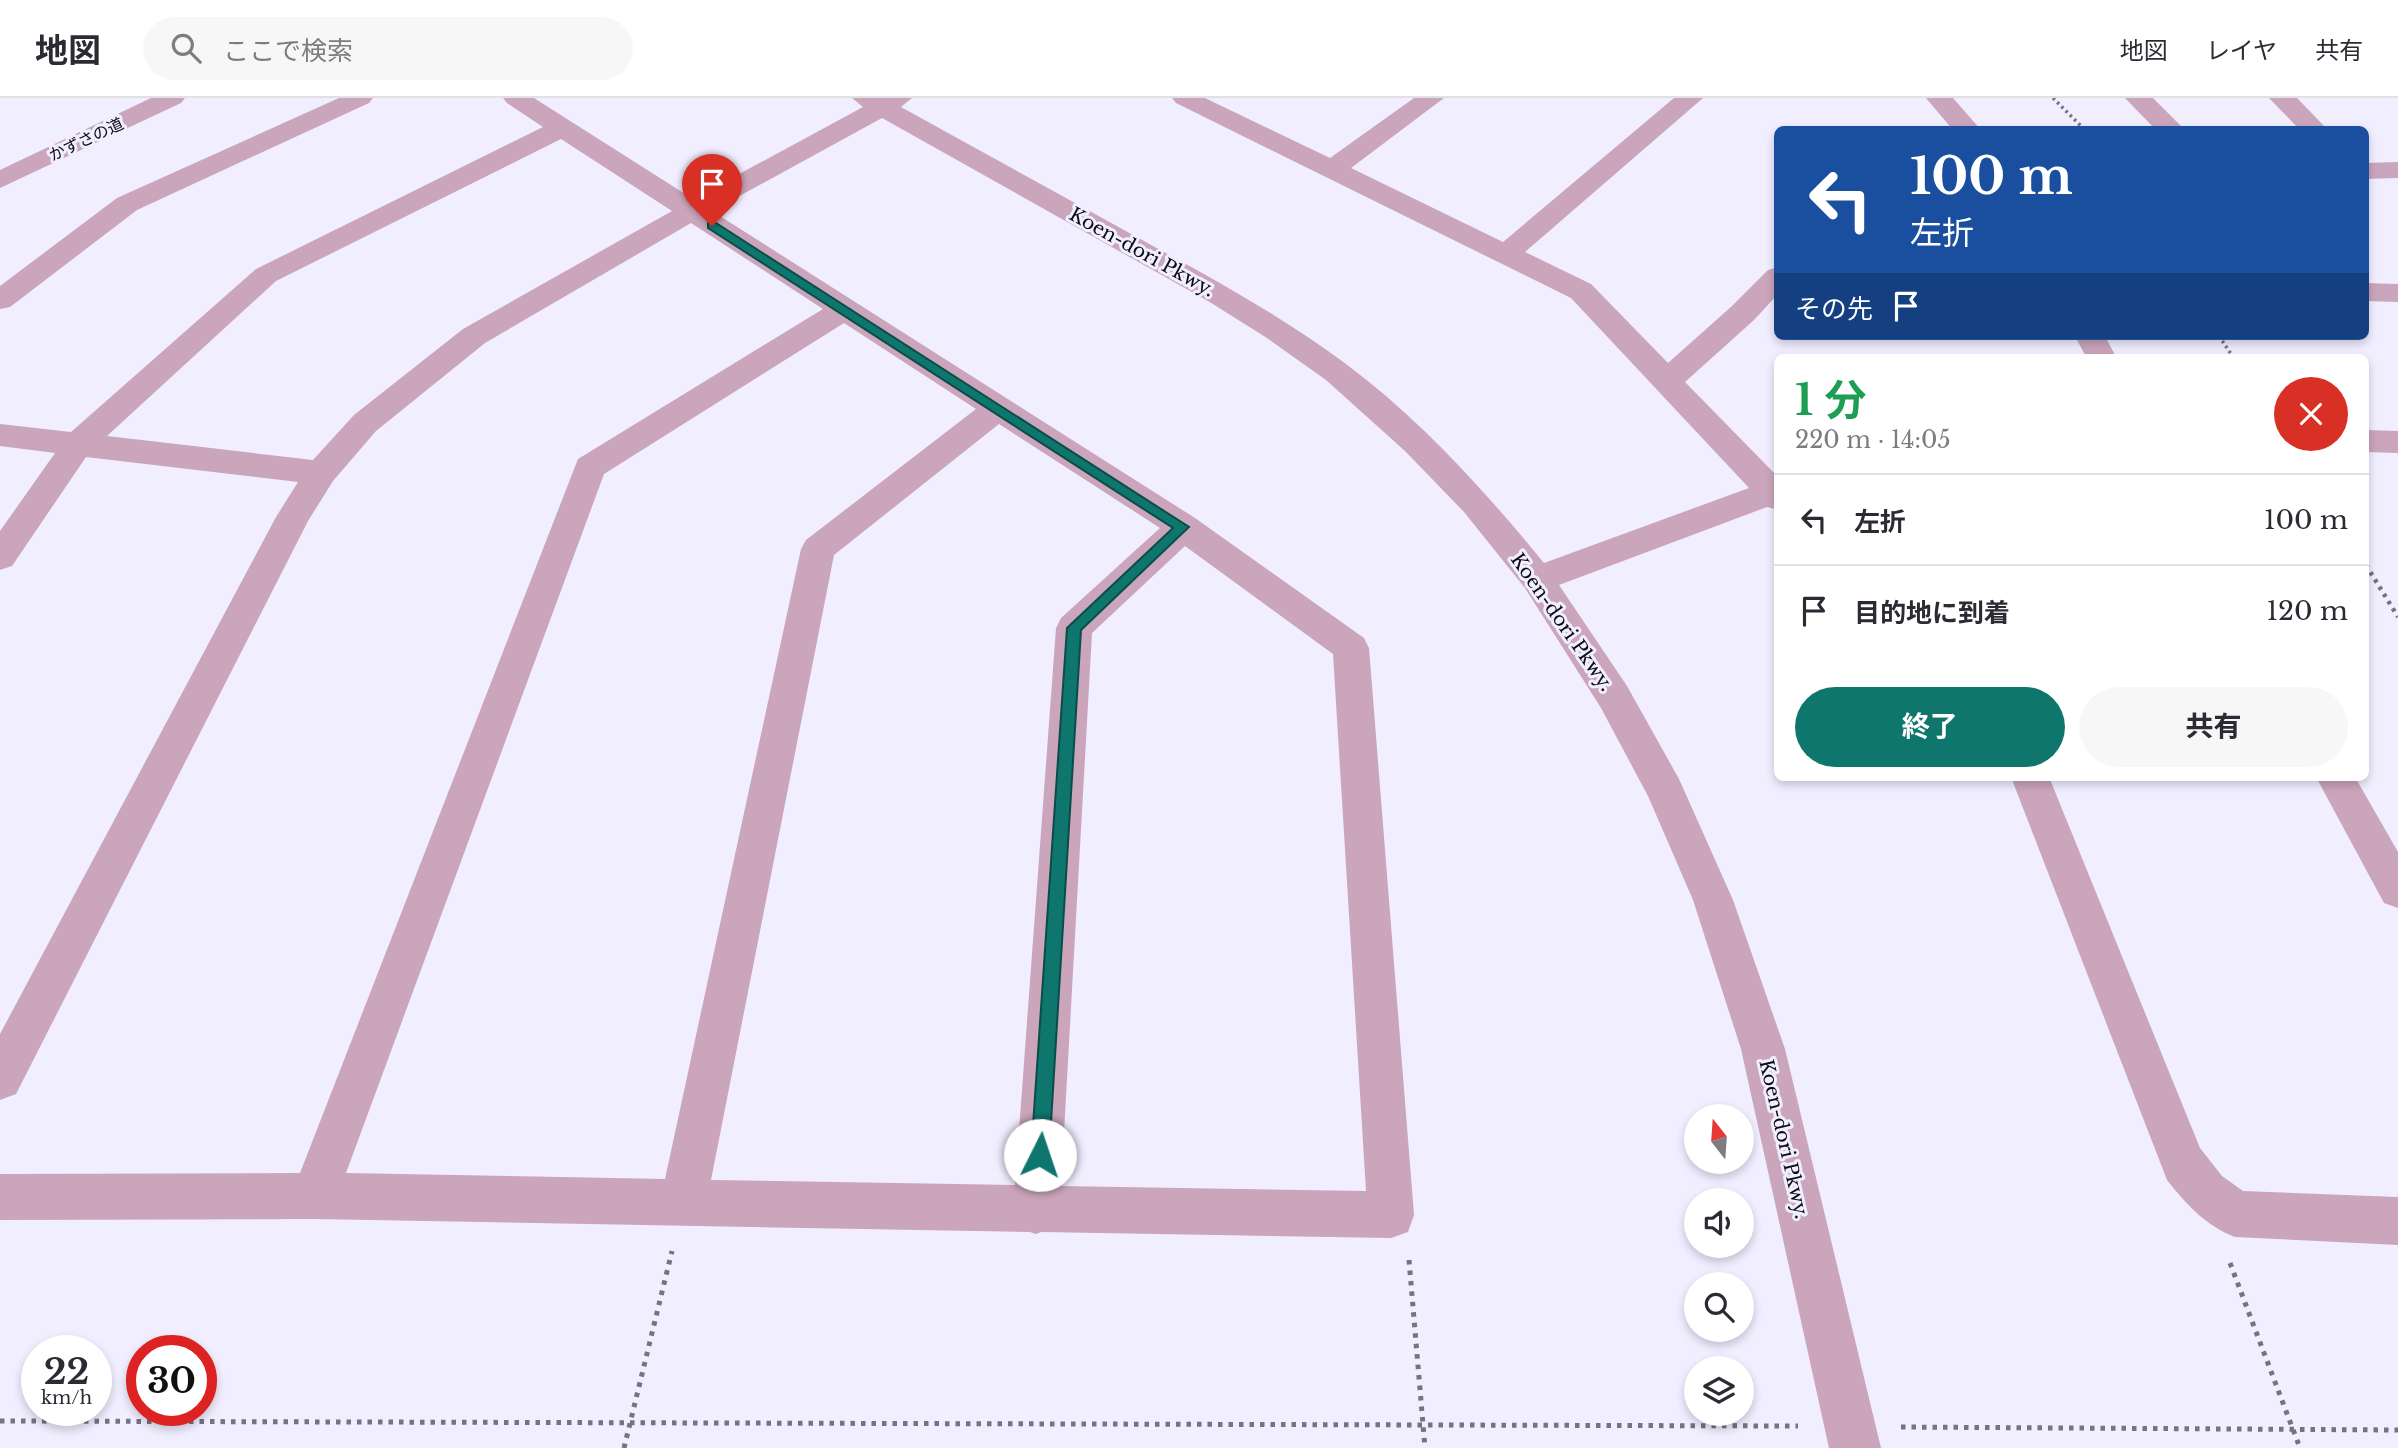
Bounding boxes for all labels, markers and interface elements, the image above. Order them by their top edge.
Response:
search box [143,17,633,80]
icon: search [167,29,205,67]
text: 地図 [35,30,101,71]
text: ここで検索 [223,35,353,67]
text: 地図 [2120,36,2168,65]
text: レイヤ [2206,36,2277,65]
text: 共有 [2315,36,2363,65]
street label: かずさの道 [46,113,126,165]
text: 100 m [1910,146,2073,207]
pin [682,154,742,226]
icon: left [1795,154,1886,245]
icon: arrive [693,165,731,203]
street label: Koen-dori Pkwy. [1065,202,1219,302]
text: 左折 [1910,213,1974,253]
icon: arrive [1887,287,1925,325]
text: その先 [1795,293,1873,325]
text: 1 分 [1795,374,1866,426]
button: close [2274,377,2348,451]
text: 220 m · 14:05 [1795,426,1951,454]
icon: left [1795,501,1833,539]
text: 100 m [2264,504,2348,536]
text: 左折 [1854,506,1906,538]
street label: Koen-dori Pkwy. [1506,549,1618,695]
icon: arrive [1795,592,1833,630]
text: 120 m [2266,595,2348,627]
text: 目的地に到着 [1854,597,2010,629]
button: 終了 [1795,687,2065,767]
button: 共有 [2079,687,2348,767]
street label: Koen-dori Pkwy. [1754,1057,1814,1221]
north arrow [1684,1104,1754,1174]
map controls [1684,1104,1754,1426]
position arrow [1003,1118,1077,1192]
button: sound [1684,1188,1754,1258]
button: search [1684,1272,1754,1342]
speed limit sign: 30 [126,1335,217,1426]
text: 22 [44,1350,89,1393]
button: layers [1684,1356,1754,1426]
text: km/h [41,1387,92,1409]

